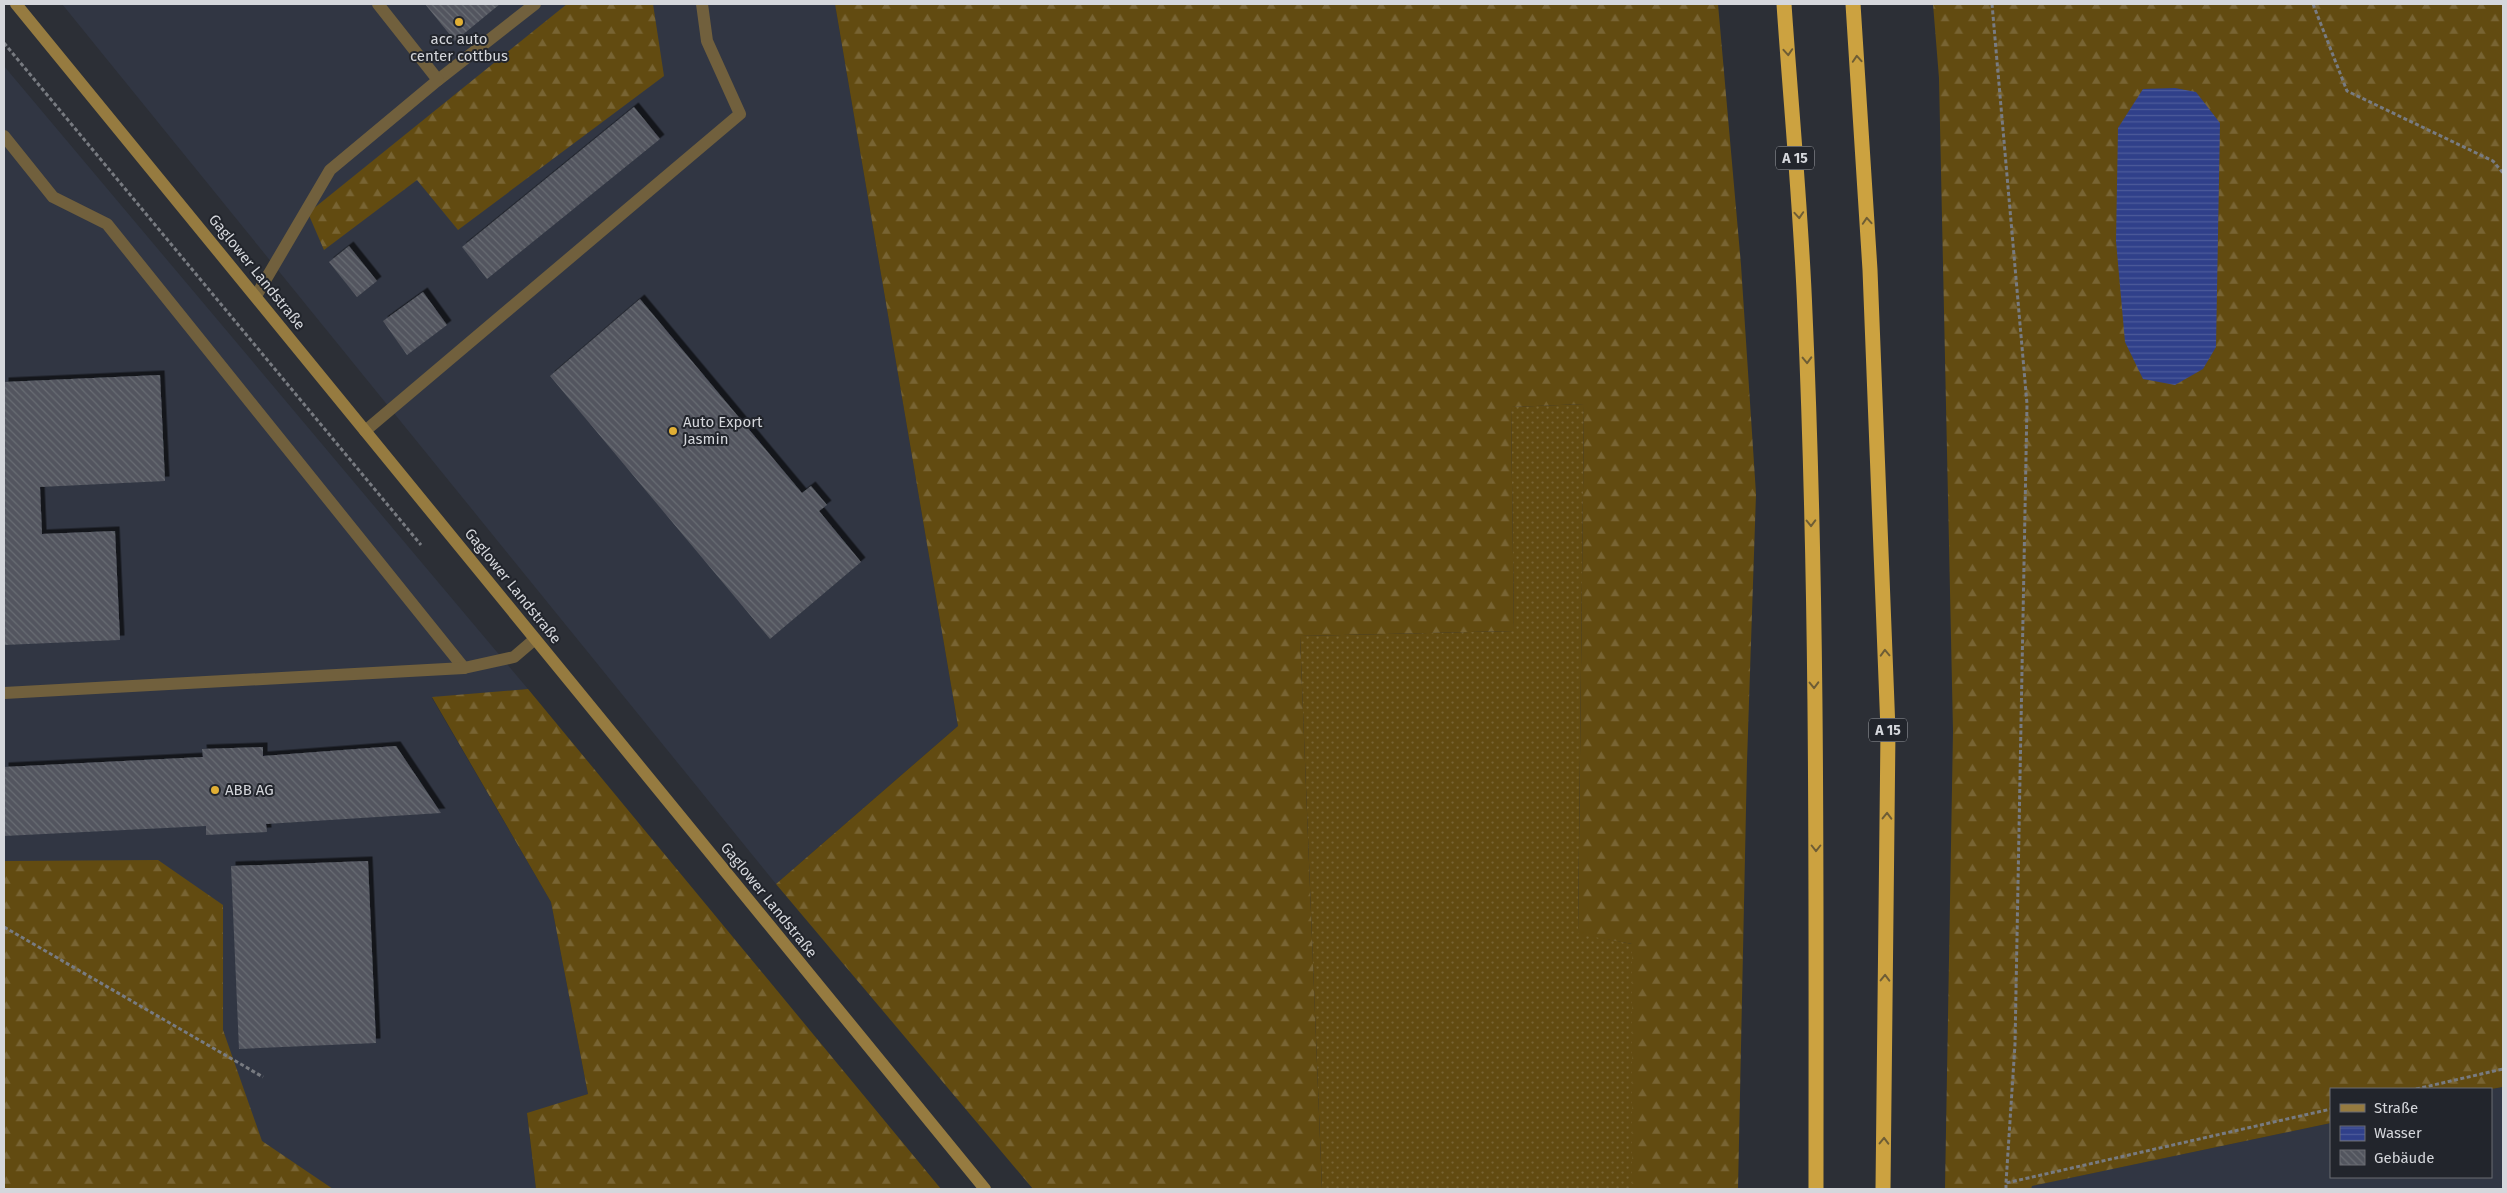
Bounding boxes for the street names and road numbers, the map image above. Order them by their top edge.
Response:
road number: A 15 [1776,146,1814,170]
street label: Gaglower Landstraße [205,211,309,333]
street label: Gaglower Landstraße [461,525,565,647]
road number: A 15 [1869,718,1907,742]
street label: Gaglower Landstraße [717,839,821,961]

